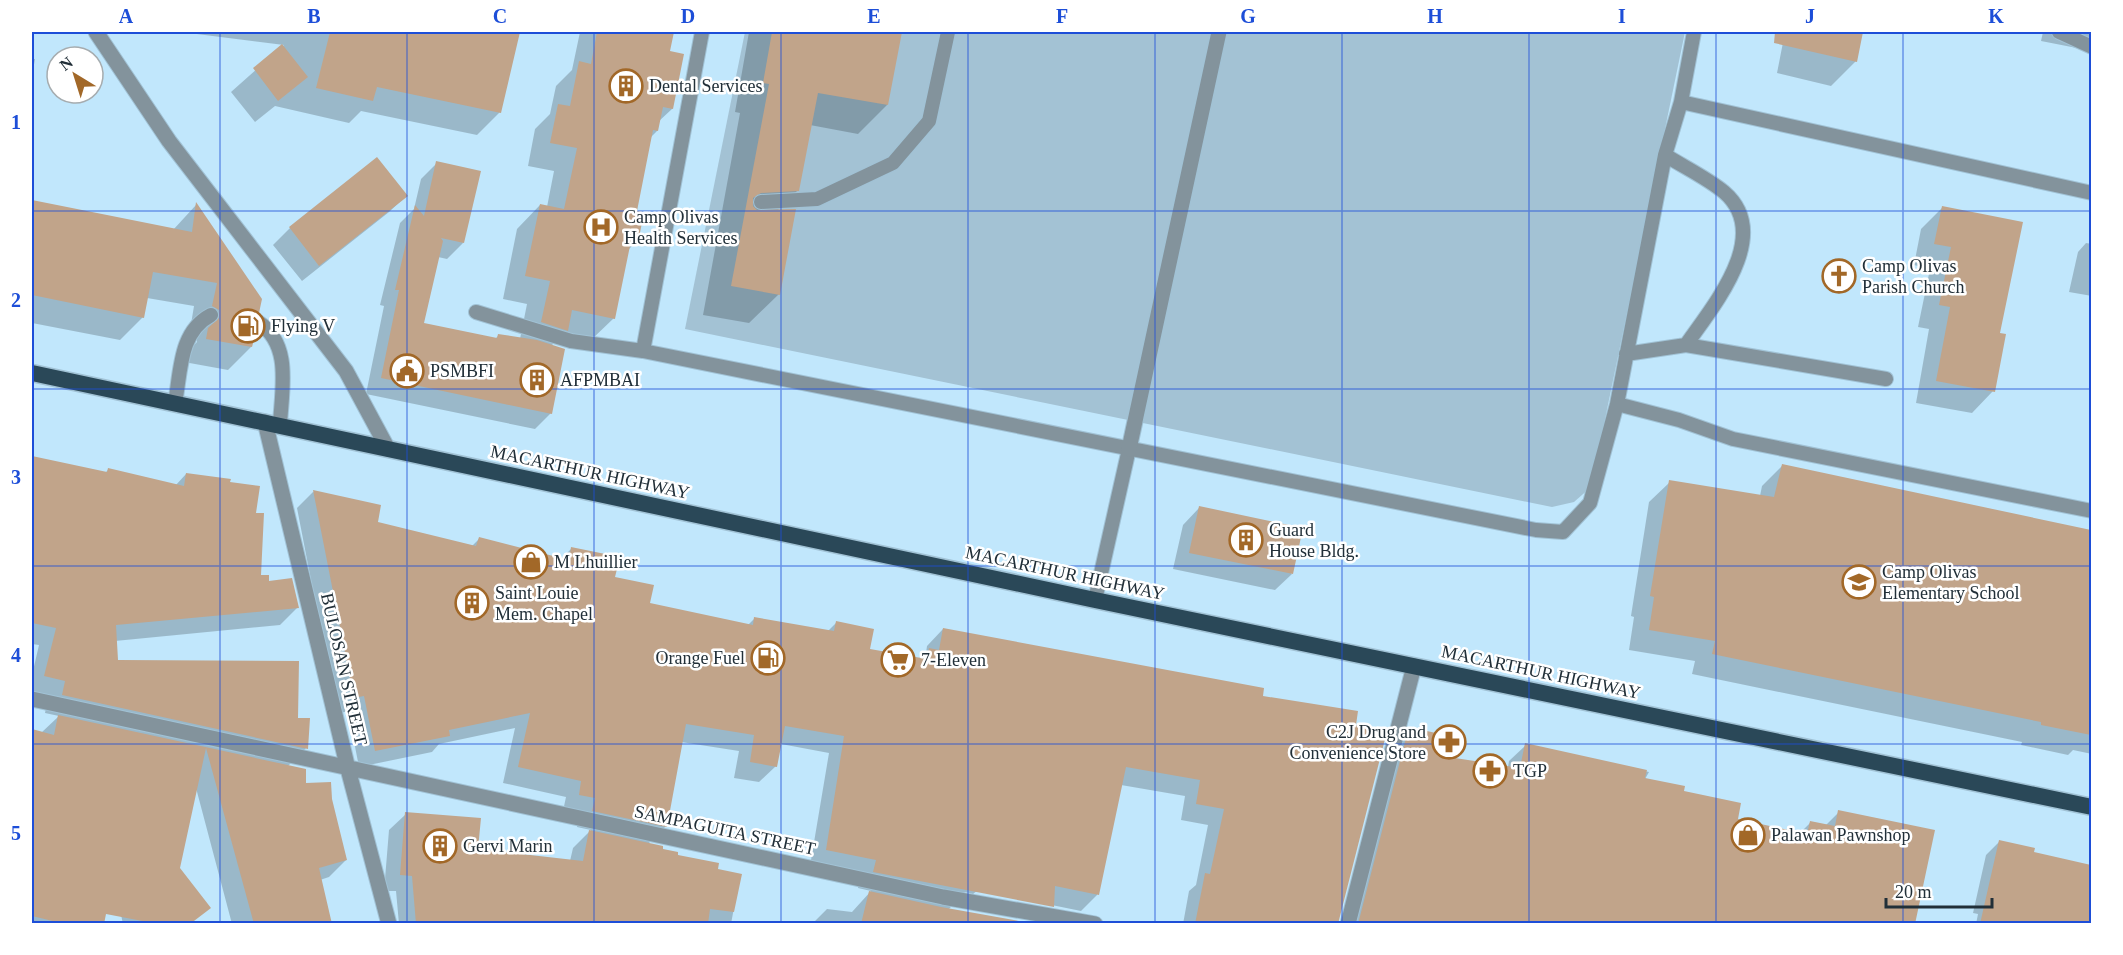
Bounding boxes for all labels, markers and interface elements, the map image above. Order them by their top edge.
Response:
text: A [119,5,134,27]
text: B [307,5,321,27]
text: C [493,5,507,27]
text: D [681,5,695,27]
text: E [867,5,881,27]
text: F [1056,5,1068,27]
text: G [1240,5,1256,27]
text: H [1427,5,1443,27]
text: I [1618,5,1626,27]
text: J [1805,5,1815,27]
text: K [1988,5,2004,27]
north arrow [45,45,105,105]
text: N [56,53,76,74]
building icon: Dental Services [608,68,644,104]
place label: Dental Services [649,76,762,96]
text: 1 [11,111,21,133]
place label: Camp Olivas Health Services [624,207,737,248]
hospital icon: Camp Olivas Health Services [583,209,619,245]
place label: Camp Olivas Parish Church [1862,256,1965,297]
church icon: Camp Olivas Parish Church [1821,258,1857,294]
text: 2 [11,289,21,311]
fuel station icon: Flying V [230,308,266,344]
place label: Flying V [271,316,335,336]
public building icon: PSMBFI [389,353,425,389]
place label: PSMBFI [430,361,494,381]
building icon: AFPMBAI [519,362,555,398]
place label: AFPMBAI [560,370,640,390]
street label: MACARTHUR HIGHWAY [489,441,691,503]
text: 3 [11,466,21,488]
place label: Guard House Bldg. [1269,520,1359,561]
building icon: Guard House Bldg. [1228,522,1264,558]
street label: MACARTHUR HIGHWAY [964,542,1166,604]
shop icon: M Lhuillier [513,544,549,580]
place label: M Lhuillier [554,552,638,572]
place label: Camp Olivas Elementary School [1882,562,2019,603]
school or university icon: Camp Olivas Elementary School [1841,564,1877,600]
place label: Saint Louie Mem. Chapel [495,583,593,624]
building icon: Saint Louie Mem. Chapel [454,585,490,621]
street label: BULOSAN STREET [317,591,371,747]
fuel station icon: Orange Fuel [750,640,786,676]
street label: MACARTHUR HIGHWAY [1440,641,1642,703]
supermarket icon: 7-Eleven [880,642,916,678]
text: 4 [11,644,21,666]
place label: Orange Fuel [656,648,745,668]
place label: 7-Eleven [921,650,986,670]
place label: C2J Drug and Convenience Store [1290,722,1426,763]
pharmacy icon: C2J Drug and Convenience Store [1431,724,1467,760]
pharmacy icon: TGP [1472,753,1508,789]
place label: TGP [1513,761,1547,781]
street label: SAMPAGUITA STREET [633,801,817,859]
shop icon: Palawan Pawnshop [1730,817,1766,853]
text: 5 [11,822,21,844]
place label: Palawan Pawnshop [1771,825,1910,845]
building icon: Gervi Marin [422,828,458,864]
place label: Gervi Marin [463,836,552,856]
scale bar [1886,871,1992,909]
text: 20 m [1895,882,1932,902]

